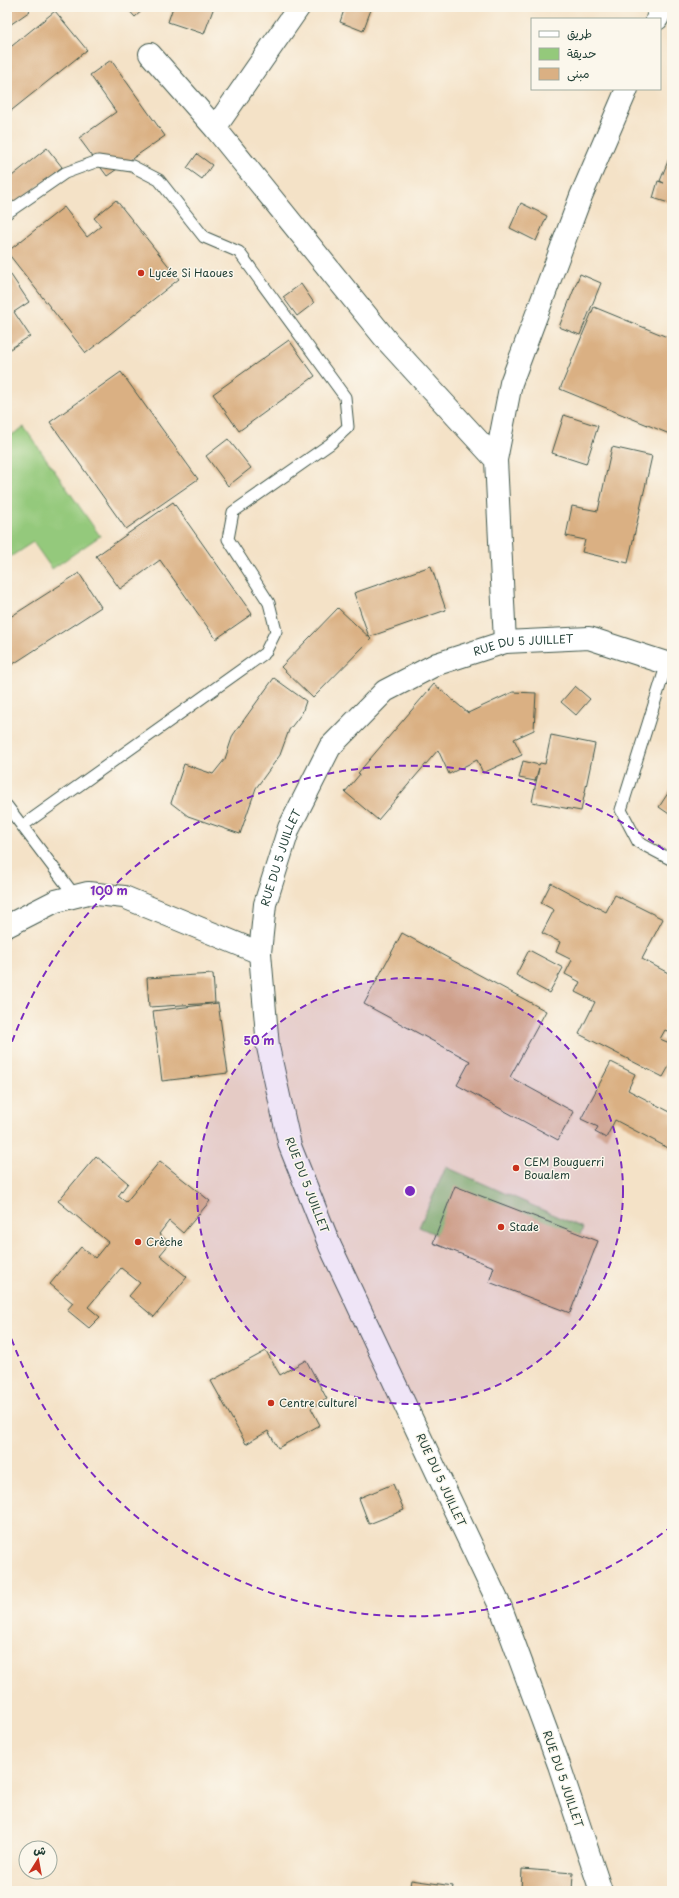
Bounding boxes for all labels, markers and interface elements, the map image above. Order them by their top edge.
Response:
legend [531,18,661,90]
text: طريق [567,24,592,42]
text: حديقة [567,44,596,62]
text: مبنى [567,64,590,82]
place label: Lycée Si Haoues [149,264,233,281]
marker: Lycée Si Haoues [136,268,146,278]
street label: RUE DU 5 JUILLET [471,630,574,660]
street label: RUE DU 5 JUILLET [256,806,305,908]
text: 100 m [90,881,128,899]
text: 50 m [243,1031,275,1049]
street label: RUE DU 5 JUILLET [281,1134,334,1236]
place label: CEM Bouguerri Boualem [524,1153,604,1183]
marker: CEM Bouguerri Boualem [511,1163,521,1173]
centre of rings [403,1184,417,1198]
place label: Stade [509,1218,539,1235]
marker: Stade [496,1222,506,1232]
place label: Crèche [146,1233,183,1250]
marker: Crèche [133,1237,143,1247]
place label: Centre culturel [279,1394,357,1411]
marker: Centre culturel [266,1398,276,1408]
street label: RUE DU 5 JUILLET [412,1430,471,1530]
street label: RUE DU 5 JUILLET [539,1728,588,1830]
north arrow [18,1840,58,1880]
text: ش [32,1840,48,1859]

